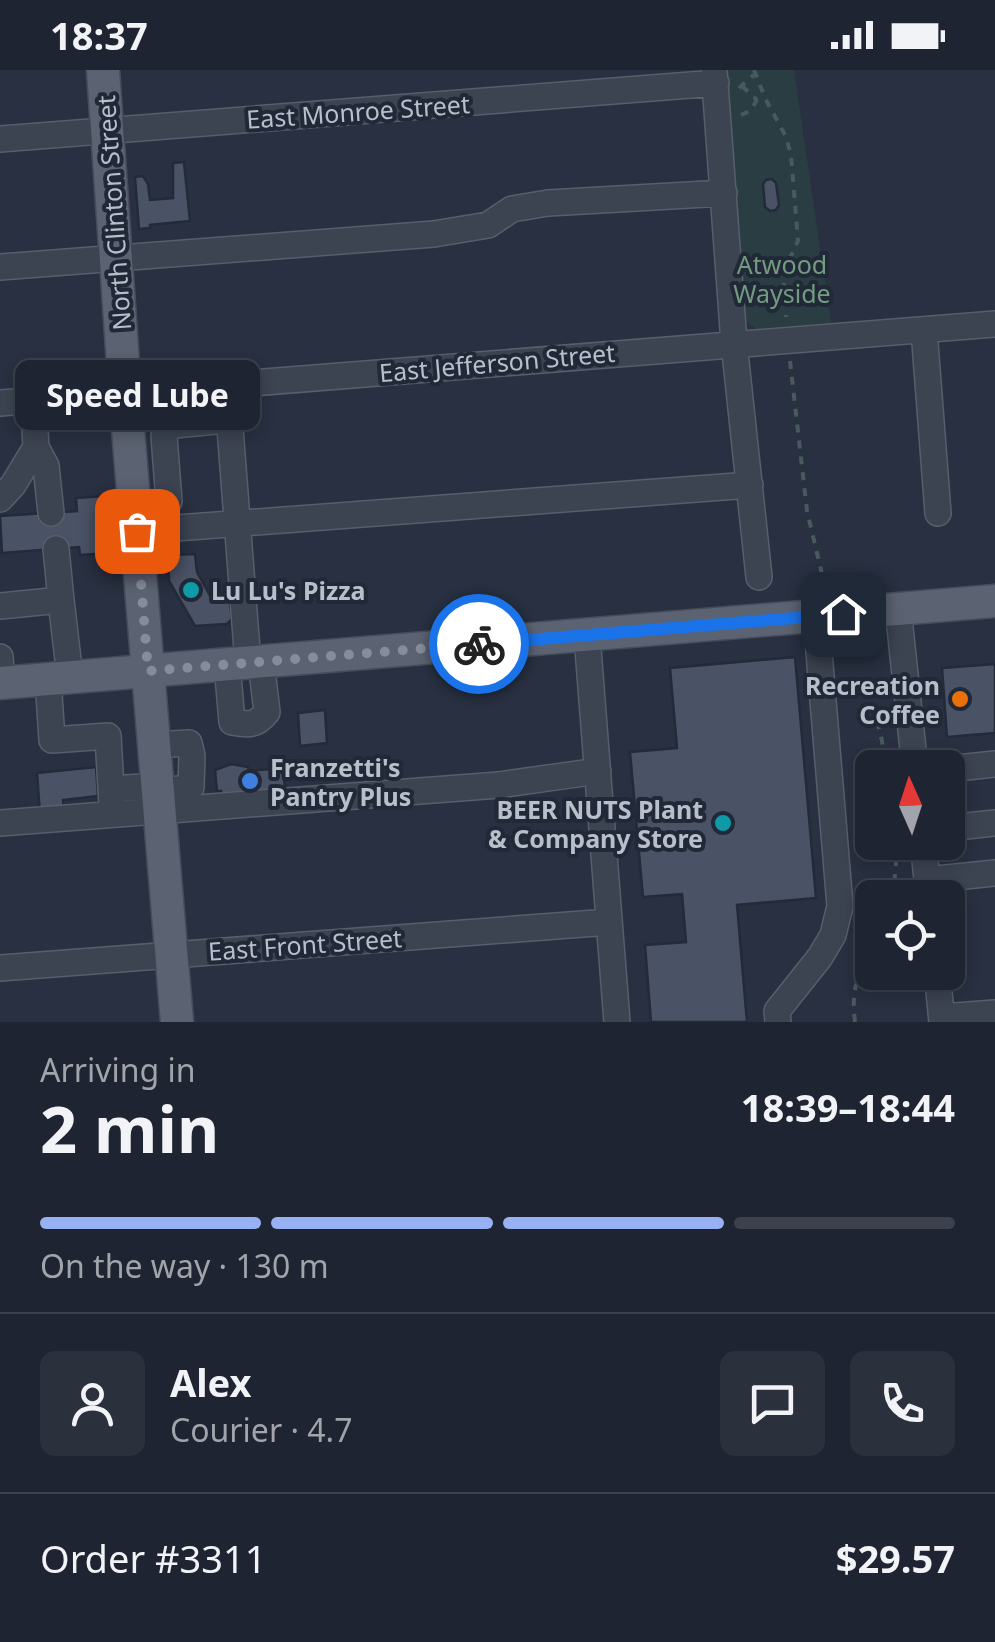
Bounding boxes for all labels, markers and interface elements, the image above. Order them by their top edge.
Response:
text: 18:37 [50,9,148,61]
street label: East Monroe Street [245,86,471,136]
street label: North Clinton Street [88,94,138,332]
park label: Atwood Wayside [733,247,831,310]
street label: East Jefferson Street [378,335,616,389]
callout: Speed Lube [14,361,260,431]
text: Speed Lube [46,373,229,416]
pin [95,489,180,574]
icon: bag [110,504,165,559]
pin [801,572,886,657]
place label: Lu Lu's Pizza [211,573,366,607]
marker: Lu Lu's Pizza [180,579,202,601]
icon: home [816,587,871,642]
courier [429,594,529,694]
icon: bike [452,617,507,672]
place label: Recreation Coffee [805,668,940,731]
marker: Recreation Coffee [949,688,971,710]
place label: Franzetti's Pantry Plus [270,750,411,813]
north arrow [855,750,965,860]
map controls [855,750,965,990]
marker: Franzetti's Pantry Plus [239,770,261,792]
place label: BEER NUTS Plant & Company Store [488,792,703,855]
marker: BEER NUTS Plant & Company Store [712,812,734,834]
button: locate [855,880,965,990]
street label: East Front Street [207,920,403,968]
text: Arriving in [40,1048,195,1091]
text: 18:39–18:44 [741,1081,955,1133]
text: 2 min [40,1084,219,1172]
text: On the way · 130 m [40,1244,329,1287]
button: person [40,1351,145,1456]
button: chat [720,1351,825,1456]
button: phone [850,1351,955,1456]
text: Alex [170,1356,252,1408]
text: Courier · 4.7 [170,1408,353,1451]
text: Order #3311 [40,1532,266,1584]
text: $29.57 [836,1532,955,1584]

